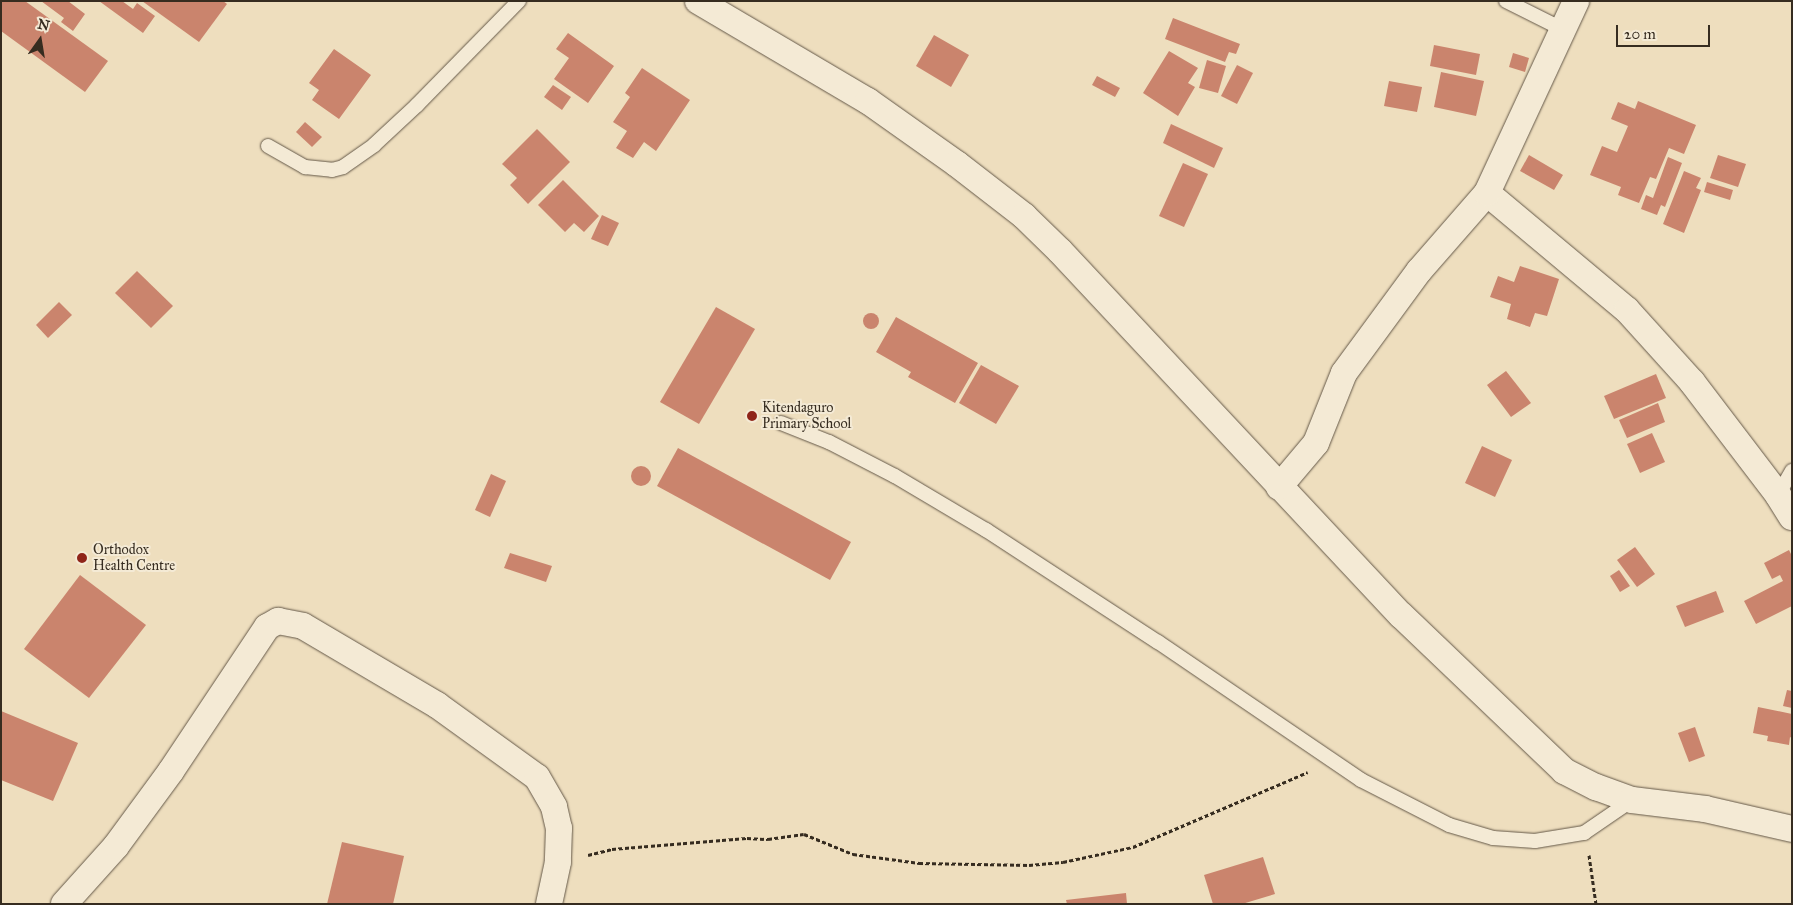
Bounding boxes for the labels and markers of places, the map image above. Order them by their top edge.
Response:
place label: Kitendaguro Primary School [762,400,851,432]
marker: Kitendaguro Primary School [746,410,758,422]
place label: Orthodox Health Centre [93,542,175,574]
marker: Orthodox Health Centre [75,551,89,565]

